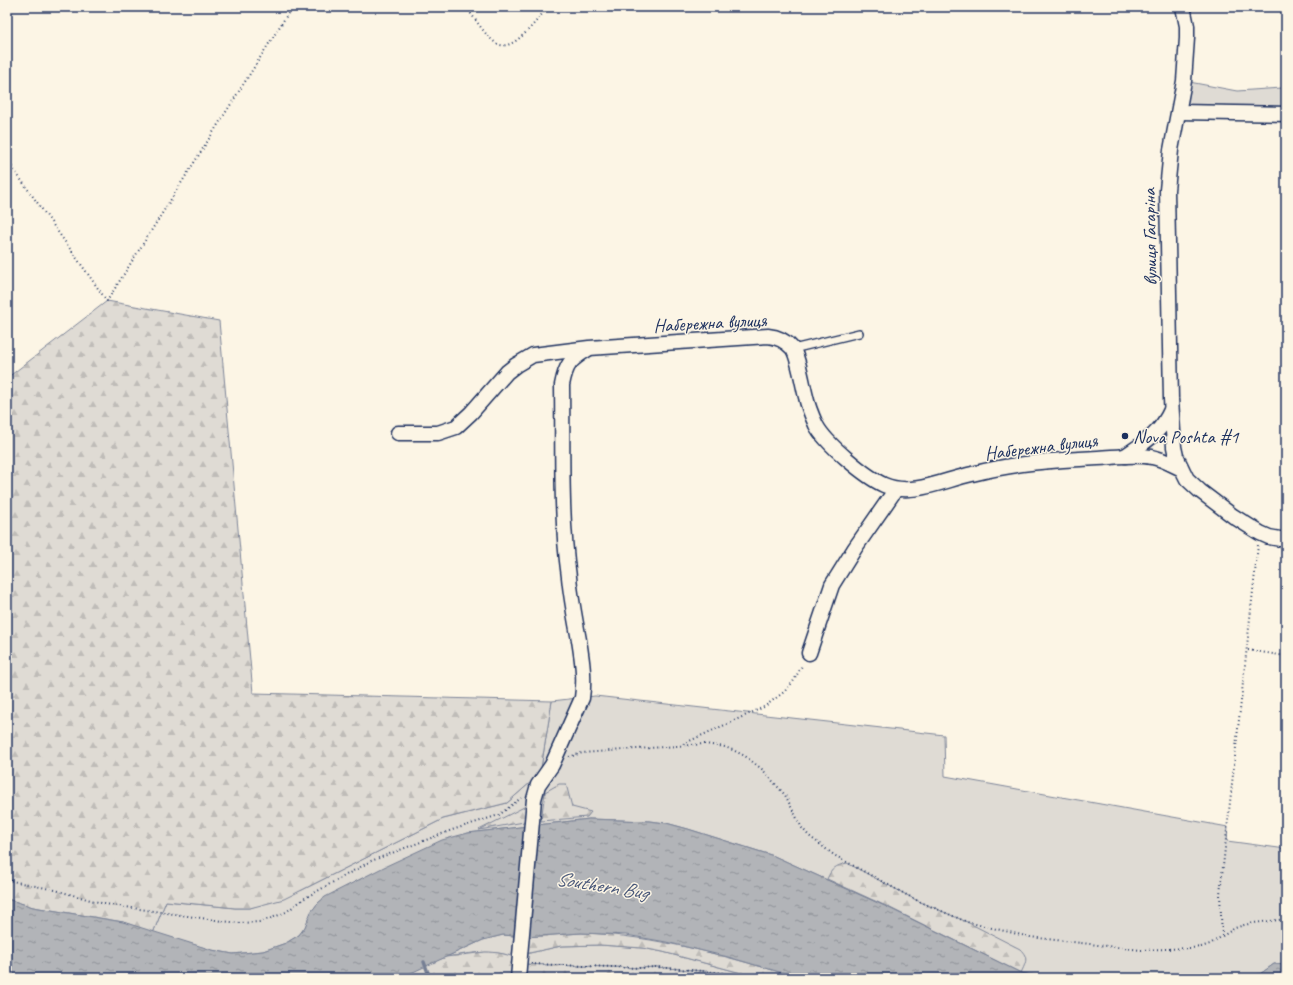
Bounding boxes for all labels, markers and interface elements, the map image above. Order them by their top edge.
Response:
street label: вулиця Гагаріна [1137,186,1163,286]
street label: Набережна вулиця [653,308,768,338]
place label: Nova Poshta #1 [1133,425,1240,449]
street label: Набережна вулиця [983,428,1100,466]
marker: Nova Poshta #1 [1120,431,1130,441]
water label: Southern Bug [554,866,652,905]

